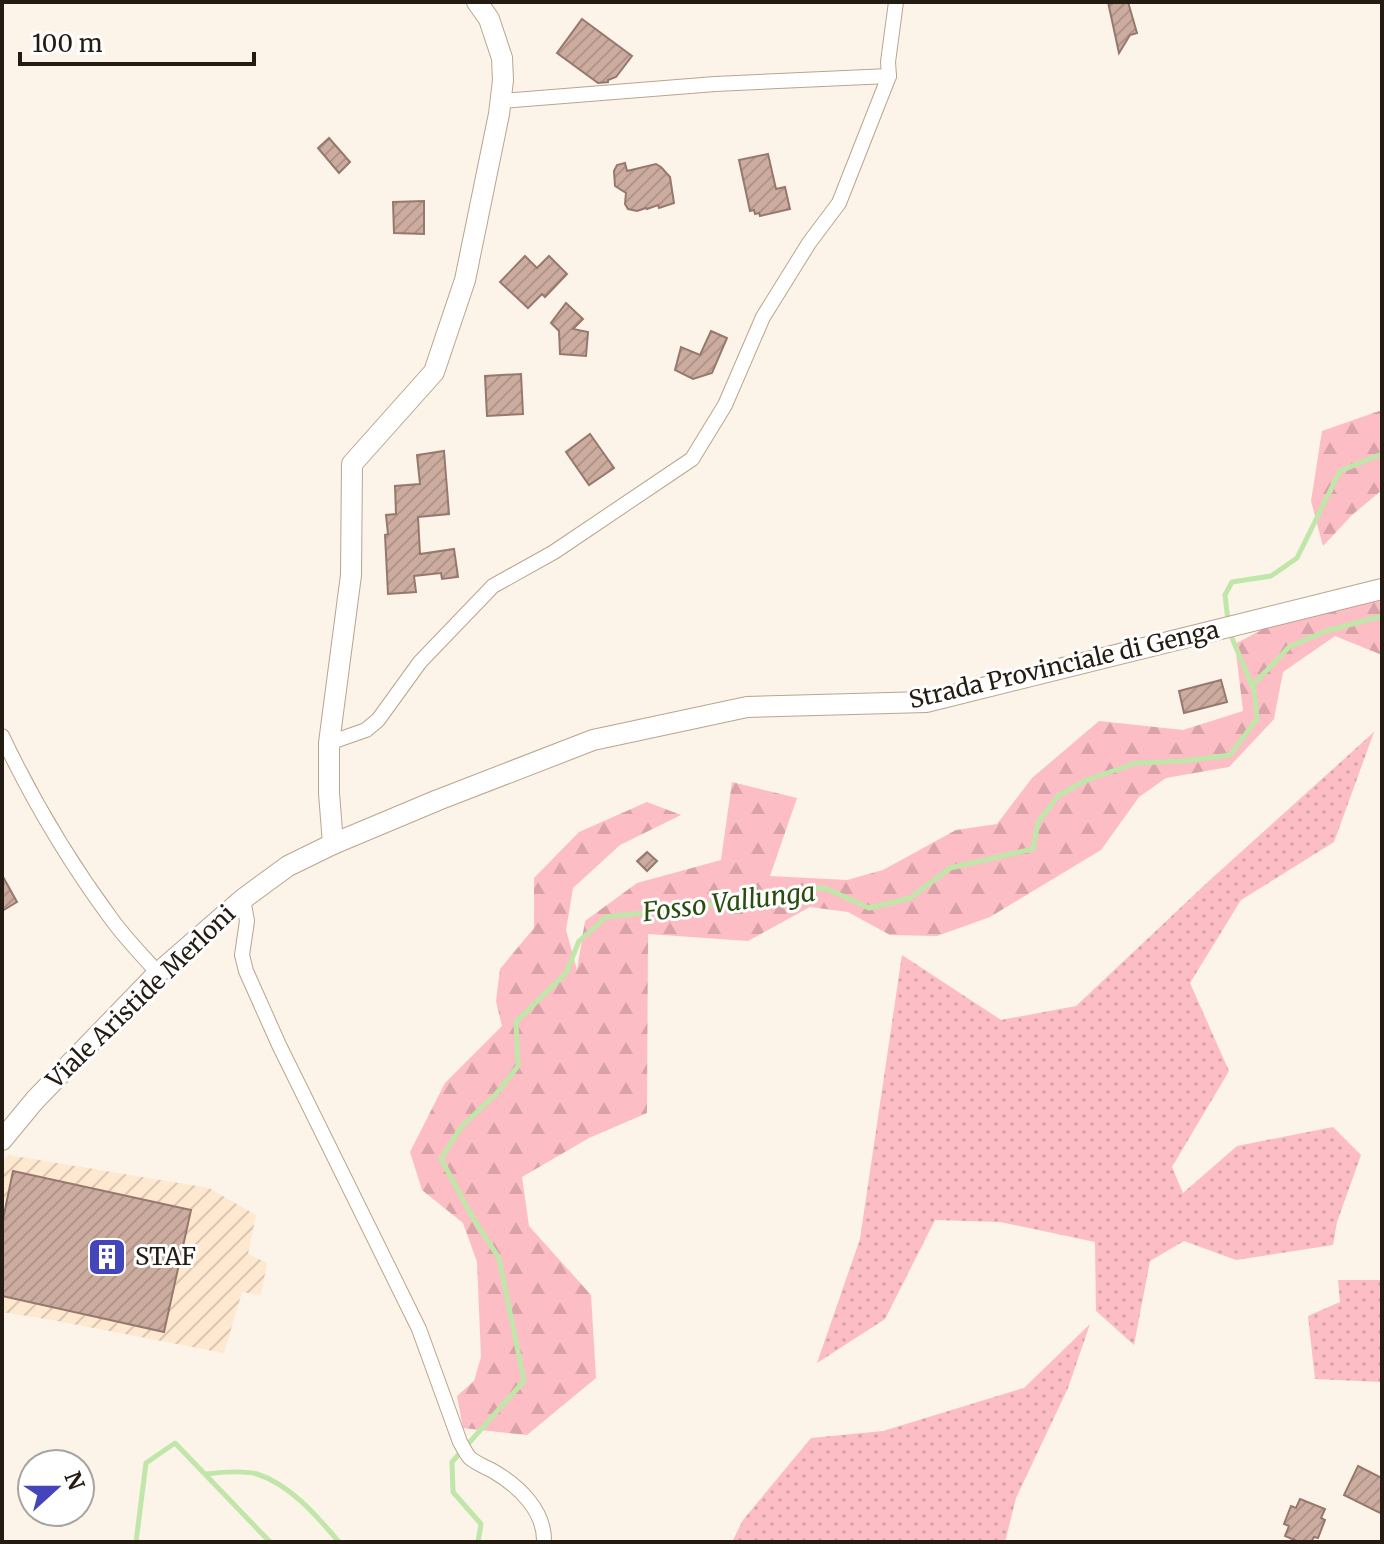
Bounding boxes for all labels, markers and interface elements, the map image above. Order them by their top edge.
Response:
scale bar [20,16,254,66]
text: 100 m [32,28,103,59]
street label: Strada Provinciale di Genga [906,614,1222,715]
water label: Fosso Vallunga [640,875,817,929]
street label: Viale Aristide Merloni [39,898,242,1096]
building icon: STAF [86,1236,128,1278]
place label: STAF [135,1241,196,1272]
north arrow [16,1448,96,1528]
text: N [58,1468,91,1495]

